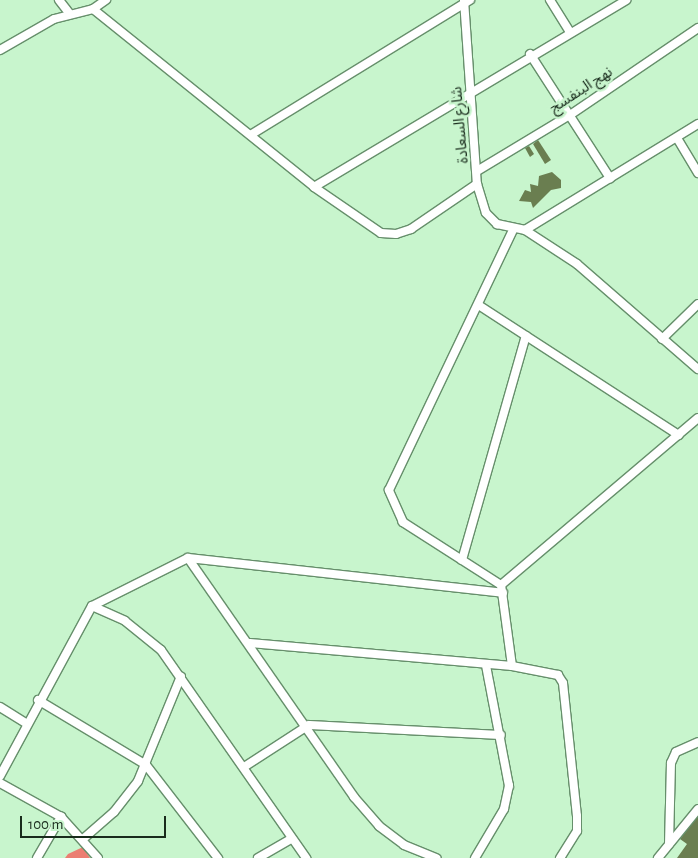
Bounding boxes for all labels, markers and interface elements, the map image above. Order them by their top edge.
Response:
street label: نهج البنفسج [546,63,616,117]
street label: شارع السعادة [448,86,472,164]
scale bar [22,806,169,838]
text: 100 m [28,817,63,832]

